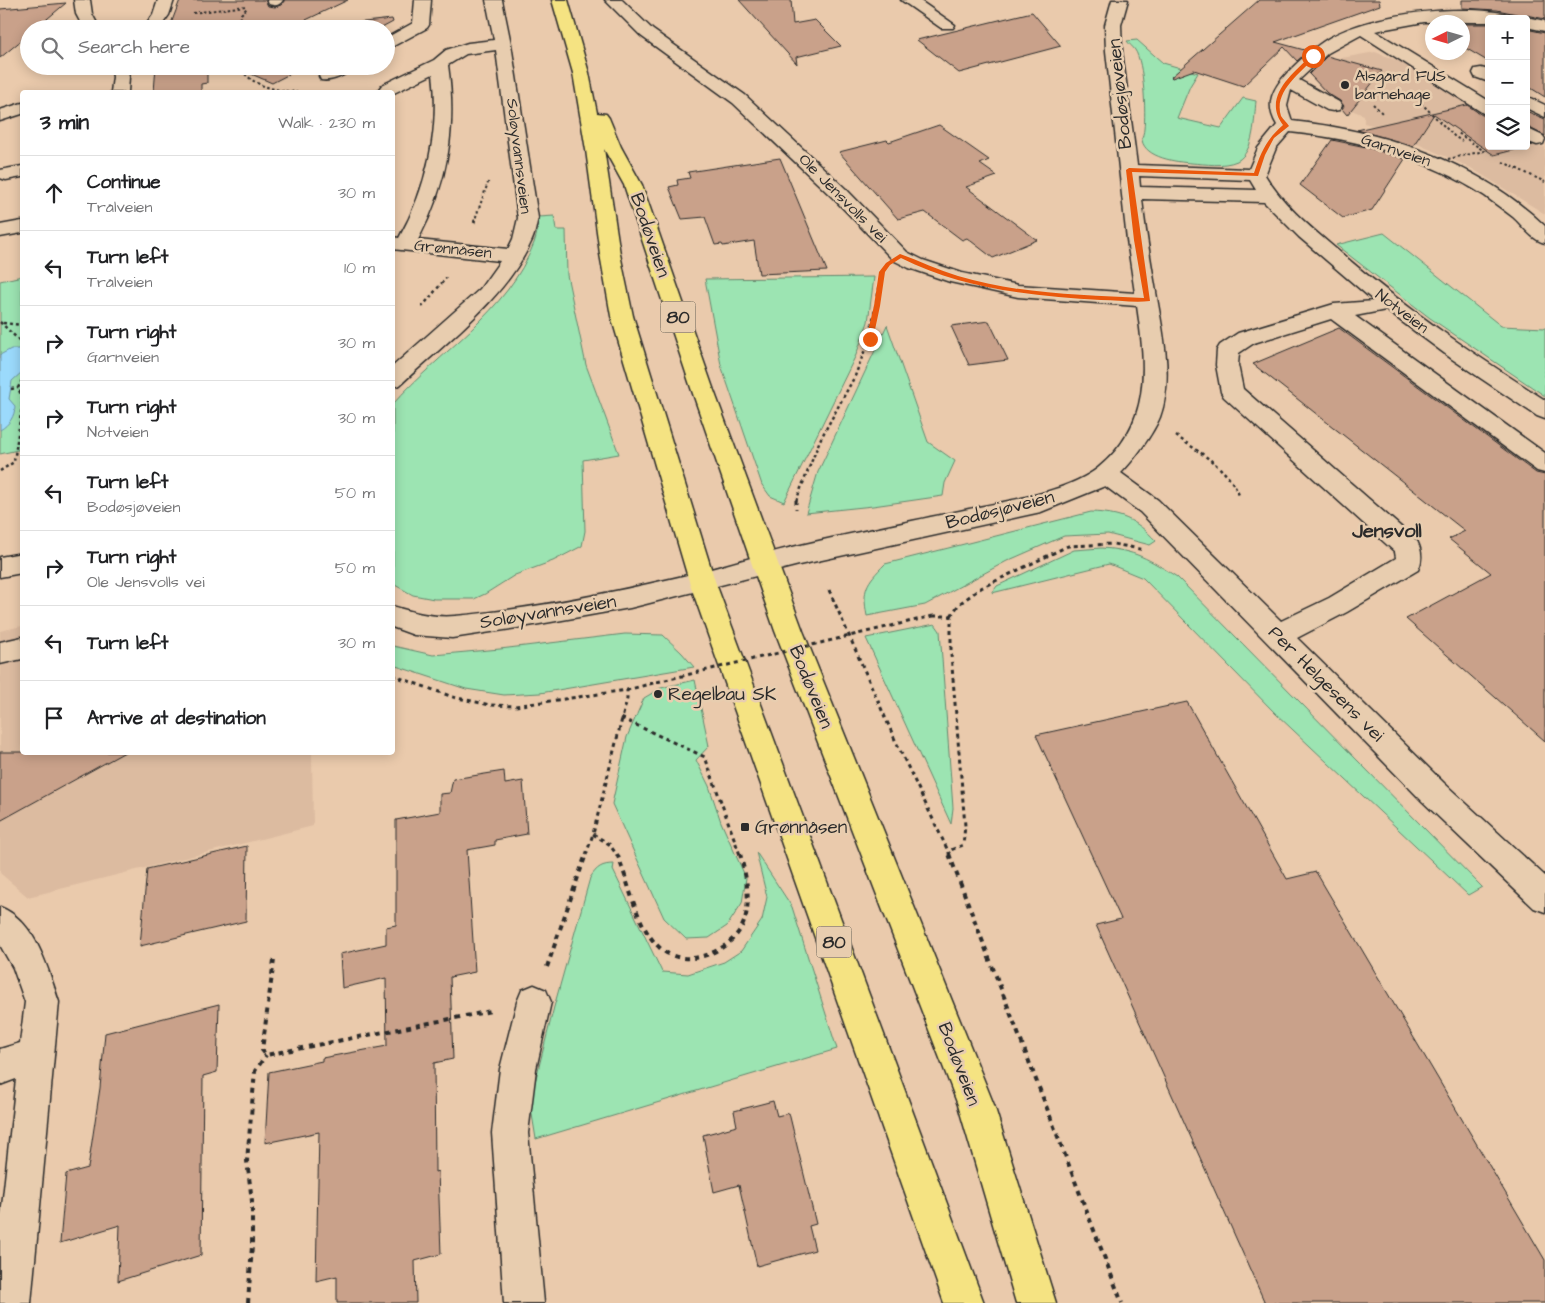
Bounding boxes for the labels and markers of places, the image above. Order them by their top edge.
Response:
place label: Alsgård FUS barnehage [1355,65,1446,106]
marker: Alsgård FUS barnehage [1339,79,1351,91]
place label: Regelbau SK [668,681,777,709]
marker: Regelbau SK [652,688,664,700]
place label: Grønnåsen [755,814,847,841]
marker: Grønnåsen [739,821,751,833]

